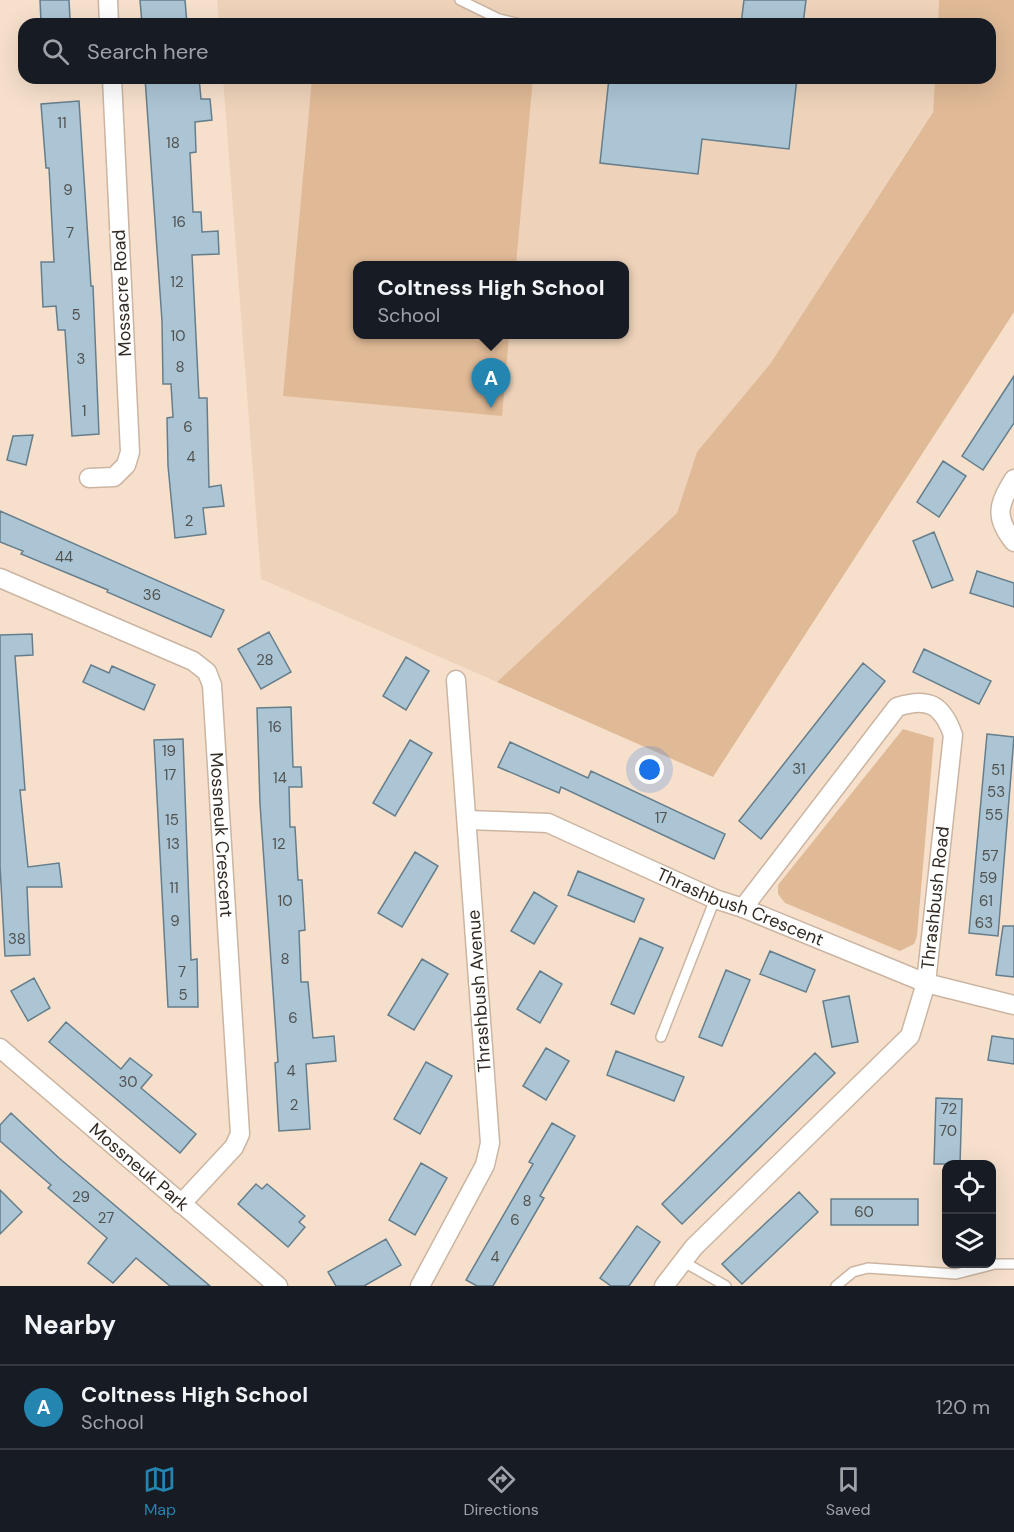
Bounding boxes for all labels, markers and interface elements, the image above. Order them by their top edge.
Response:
search box [18,18,996,84]
icon: search [39,35,72,68]
text: Search here [87,37,208,66]
house number: 11 [57,113,67,133]
house number: 18 [166,133,180,153]
house number: 9 [63,180,73,200]
house number: 16 [172,212,186,232]
house number: 7 [66,223,74,243]
street label: Mossacre Road [107,229,137,357]
popup [353,261,629,339]
house number: 12 [170,272,184,292]
text: Coltness High School [377,273,605,302]
text: School [377,302,440,328]
house number: 5 [71,305,81,325]
house number: 10 [171,326,185,346]
house number: 3 [77,349,85,369]
house number: 8 [175,357,185,377]
pin: A [472,358,510,408]
house number: 1 [82,401,86,421]
house number: 6 [183,417,193,437]
house number: 4 [186,447,196,467]
house number: 2 [185,511,193,531]
house number: 44 [55,547,73,567]
house number: 36 [143,585,161,605]
house number: 28 [256,650,274,670]
house number: 16 [268,717,282,737]
house number: 19 [162,741,176,761]
street label: Mossneuk Crescent [204,752,238,918]
your location [635,755,664,784]
house number: 31 [792,759,806,779]
house number: 51 [991,760,1005,780]
house number: 17 [164,765,176,785]
house number: 14 [273,768,287,788]
house number: 53 [987,782,1005,802]
house number: 55 [985,805,1003,825]
house number: 17 [655,808,667,828]
house number: 15 [165,810,179,830]
street label: Thrashbush Road [916,825,955,971]
house number: 13 [166,834,180,854]
house number: 12 [272,834,286,854]
house number: 57 [982,846,998,866]
street label: Thrashbush Crescent [653,862,827,952]
house number: 59 [979,868,997,888]
house number: 11 [169,878,179,898]
house number: 10 [278,891,292,911]
house number: 61 [979,891,993,911]
street label: Thrashbush Avenue [461,909,497,1073]
house number: 9 [170,911,180,931]
house number: 63 [975,913,993,933]
house number: 38 [8,929,26,949]
house number: 8 [280,949,290,969]
house number: 7 [178,962,186,982]
house number: 5 [178,985,188,1005]
house number: 6 [288,1008,298,1028]
house number: 4 [286,1061,296,1081]
house number: 30 [118,1072,138,1092]
house number: 2 [290,1095,298,1115]
house number: 72 [941,1099,957,1119]
street label: Mossneuk Park [84,1117,194,1217]
house number: 70 [939,1121,957,1141]
map controls [942,1160,996,1268]
button: locate [942,1160,996,1214]
house number: 29 [72,1187,90,1207]
house number: 8 [522,1191,532,1211]
house number: 60 [854,1202,874,1222]
house number: 27 [98,1208,114,1228]
house number: 6 [510,1210,520,1230]
button: layers [942,1214,996,1268]
house number: 4 [490,1247,500,1267]
text: Nearby [24,1308,116,1342]
text: Coltness High School [81,1380,308,1409]
text: A [36,1394,51,1420]
text: 120 m [936,1394,990,1420]
text: School [81,1409,144,1435]
tab: Map [143,1463,176,1520]
tab: Directions [463,1463,539,1520]
tab: Saved [826,1463,871,1520]

